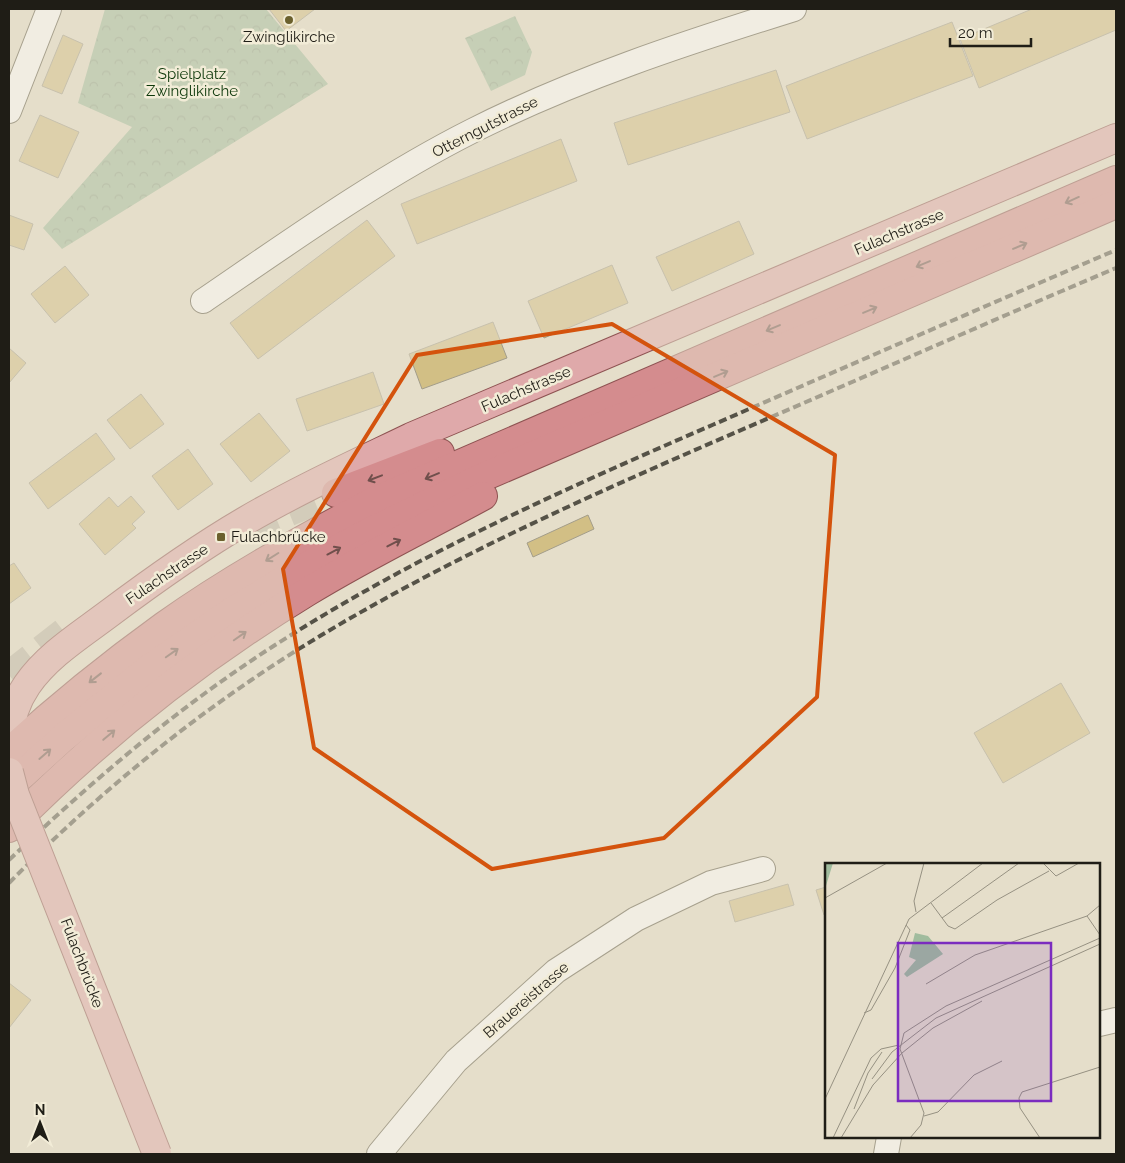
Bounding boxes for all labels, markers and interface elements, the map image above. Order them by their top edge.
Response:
marker: Zwinglikirche [283,14,295,26]
scale bar [950,15,1031,47]
text: 20 m [958,24,993,42]
place label: Zwinglikirche [243,28,335,46]
park label: Spielplatz Zwinglikirche [146,65,238,100]
street label: Otterngutstrasse [429,93,541,161]
one-way arrow [1065,195,1080,205]
street label: Fulachstrasse [852,205,947,259]
one-way arrow [1012,240,1027,250]
one-way arrow [916,260,931,270]
one-way arrow [862,304,877,314]
one-way arrow [766,323,781,333]
street label: Fulachstrasse [479,362,574,416]
one-way arrow [713,369,728,378]
one-way arrow [425,471,440,481]
one-way arrow [368,474,383,483]
place label: Fulachbrücke [231,528,326,546]
marker: Fulachbrücke [215,531,227,543]
one-way arrow [386,538,401,547]
street label: Fulachstrasse [122,540,212,608]
one-way arrow [326,546,341,556]
one-way arrow [265,553,279,563]
one-way arrow [233,630,246,641]
one-way arrow [165,648,179,658]
one-way arrow [89,673,102,684]
one-way arrow [102,730,115,741]
one-way arrow [38,749,51,760]
inset map [825,863,1100,1138]
street label: Fulachbrücke [57,916,107,1011]
street label: Brauereistrasse [480,958,572,1042]
north arrow [15,1098,65,1148]
text: N [35,1102,45,1118]

